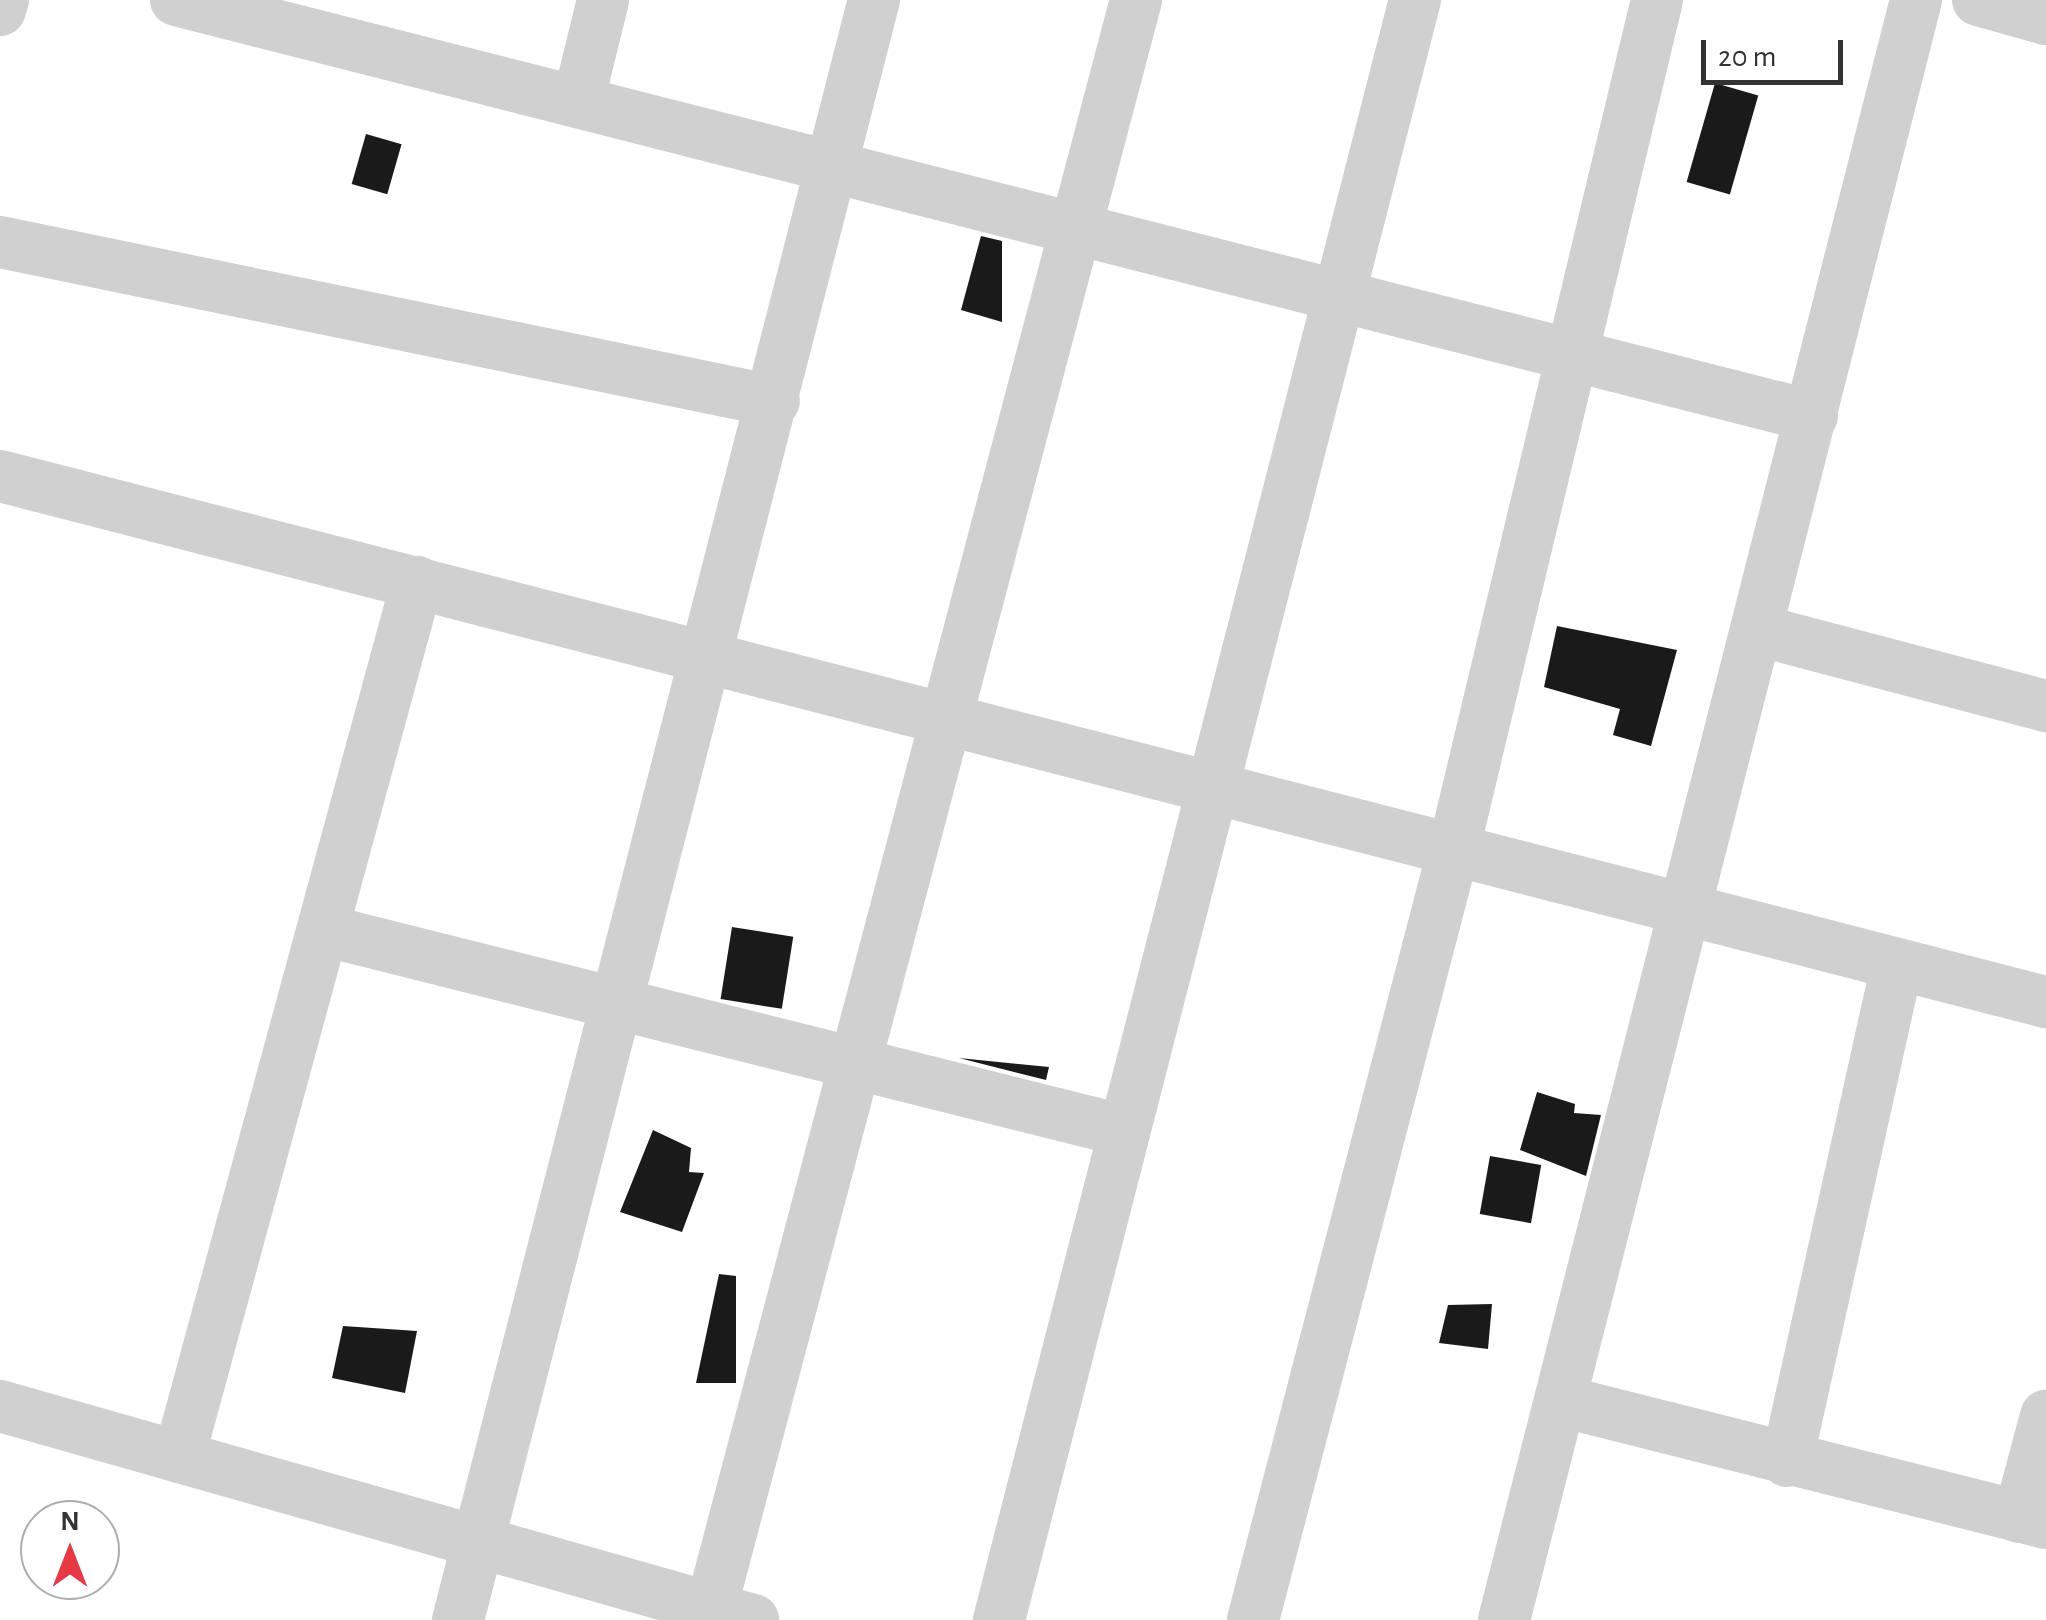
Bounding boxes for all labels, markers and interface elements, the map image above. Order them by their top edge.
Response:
scale bar [1706,20,1848,82]
text: 20 m [1718,42,1776,72]
north arrow [20,1500,120,1600]
text: N [60,1508,80,1536]

